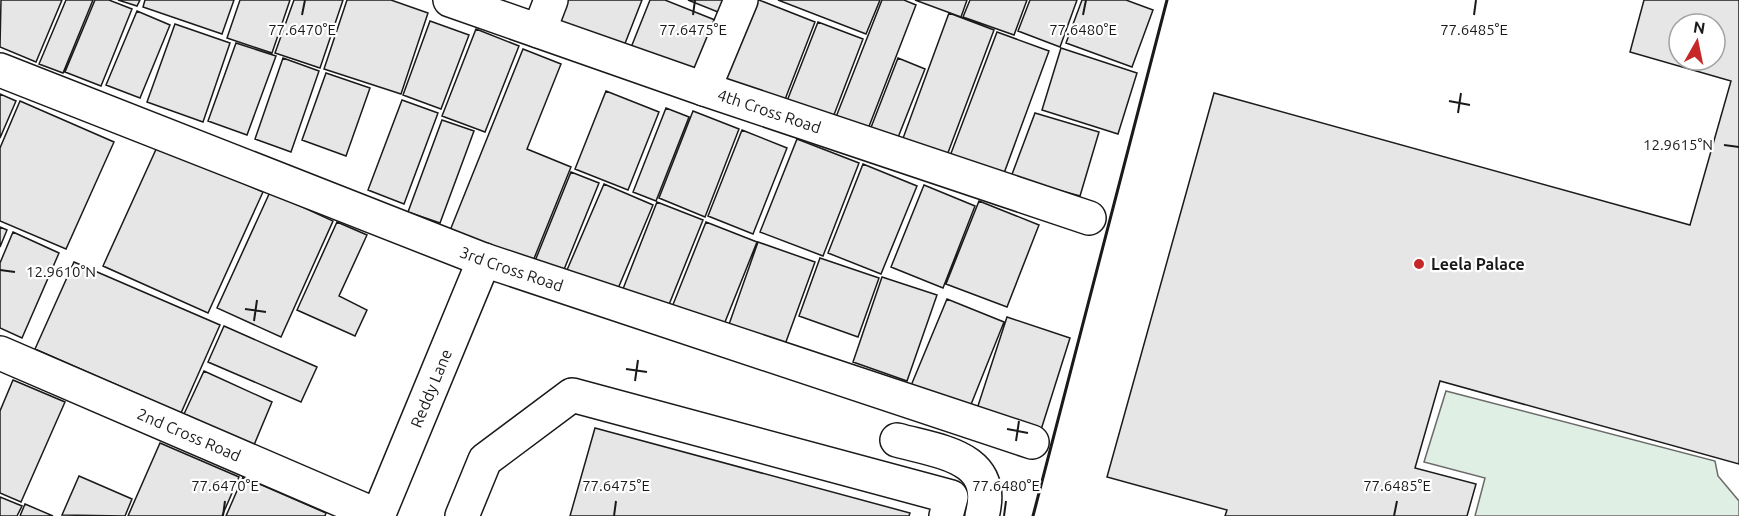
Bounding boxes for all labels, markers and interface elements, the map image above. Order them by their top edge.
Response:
north arrow [1667,12,1727,72]
text: N [1692,17,1707,37]
text: 77.6470°E [268,21,336,38]
text: 77.6475°E [659,21,727,38]
text: 77.6480°E [1049,21,1117,38]
text: 77.6485°E [1440,21,1508,38]
street label: 4th Cross Road [715,85,823,137]
text: 12.9615°N [1643,136,1713,153]
street label: 3rd Cross Road [458,243,566,295]
place label: Leela Palace [1431,255,1525,273]
marker: Leela Palace [1412,257,1426,271]
text: 12.9610°N [26,263,96,280]
street label: Reddy Lane [407,346,455,430]
street label: 2nd Cross Road [135,404,244,465]
text: 77.6470°E [191,477,259,494]
text: 77.6475°E [582,477,650,494]
text: 77.6480°E [972,477,1040,494]
text: 77.6485°E [1363,477,1431,494]

